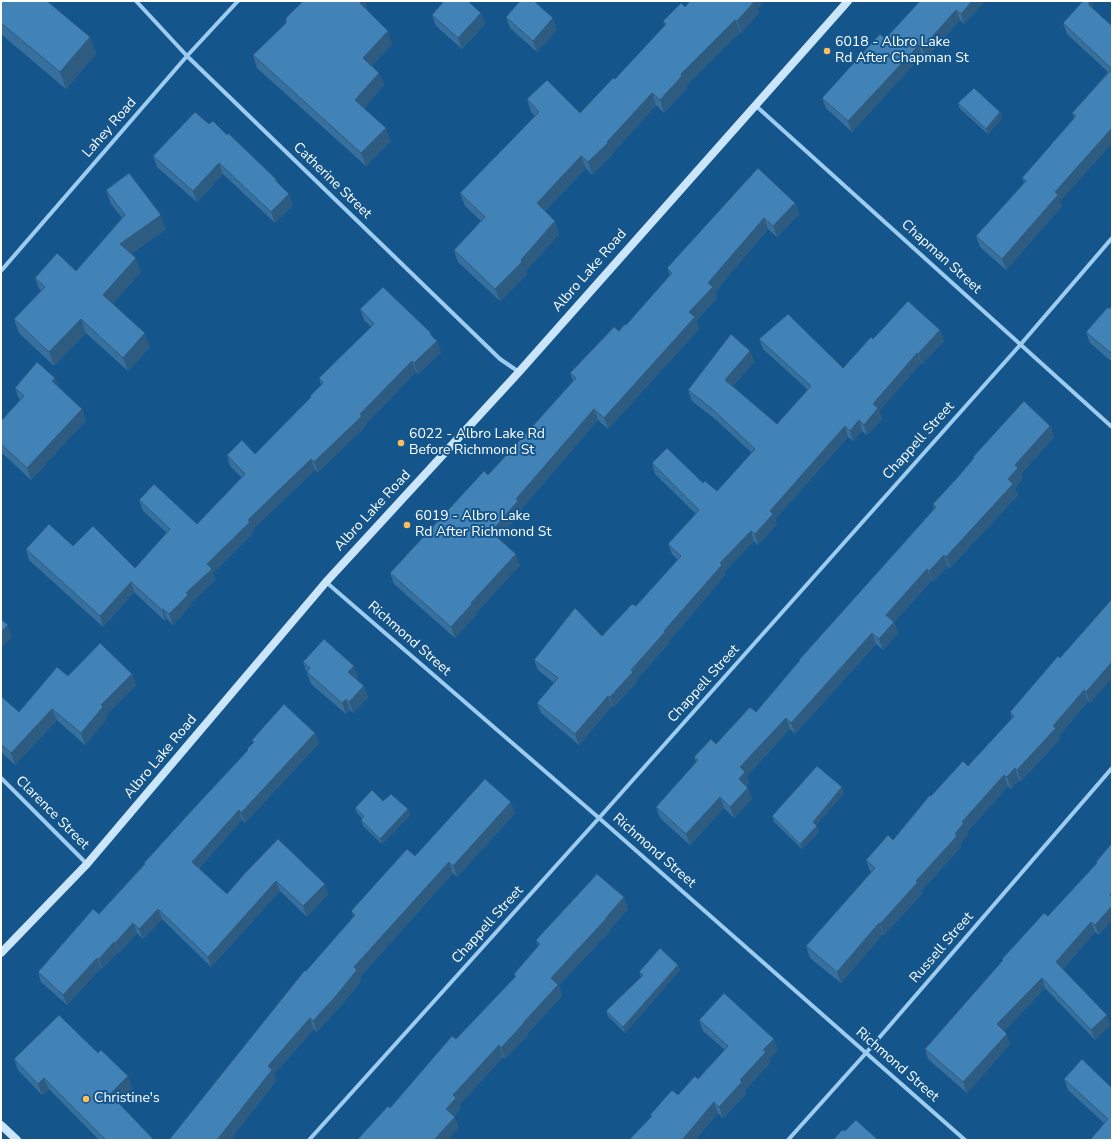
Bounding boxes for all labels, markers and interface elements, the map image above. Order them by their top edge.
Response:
place label: 6018 - Albro Lake Rd After Chapman St [835,35,969,68]
marker: 6018 - Albro Lake Rd After Chapman St [822,46,832,56]
street label: Lahey Road [79,95,141,161]
street label: Catherine Street [289,139,375,223]
street label: Chapman Street [897,217,985,297]
street label: Albro Lake Road [549,226,631,316]
street label: Chappell Street [880,399,958,483]
place label: 6022 - Albro Lake Rd Before Richmond St [409,427,545,460]
marker: 6022 - Albro Lake Rd Before Richmond St [396,438,406,448]
street label: Albro Lake Road [331,467,415,555]
place label: 6019 - Albro Lake Rd After Richmond St [415,509,551,542]
marker: 6019 - Albro Lake Rd After Richmond St [402,520,412,530]
street label: Richmond Street [364,598,454,680]
street label: Chappell Street [665,642,743,726]
street label: Albro Lake Road [121,712,201,802]
street label: Clarence Street [12,773,92,853]
street label: Richmond Street [609,810,699,892]
street label: Chappell Street [449,883,527,967]
street label: Russell Street [907,909,977,987]
street label: Richmond Street [852,1024,942,1106]
place label: Christine's [94,1091,160,1107]
marker: Christine's [81,1094,91,1104]

